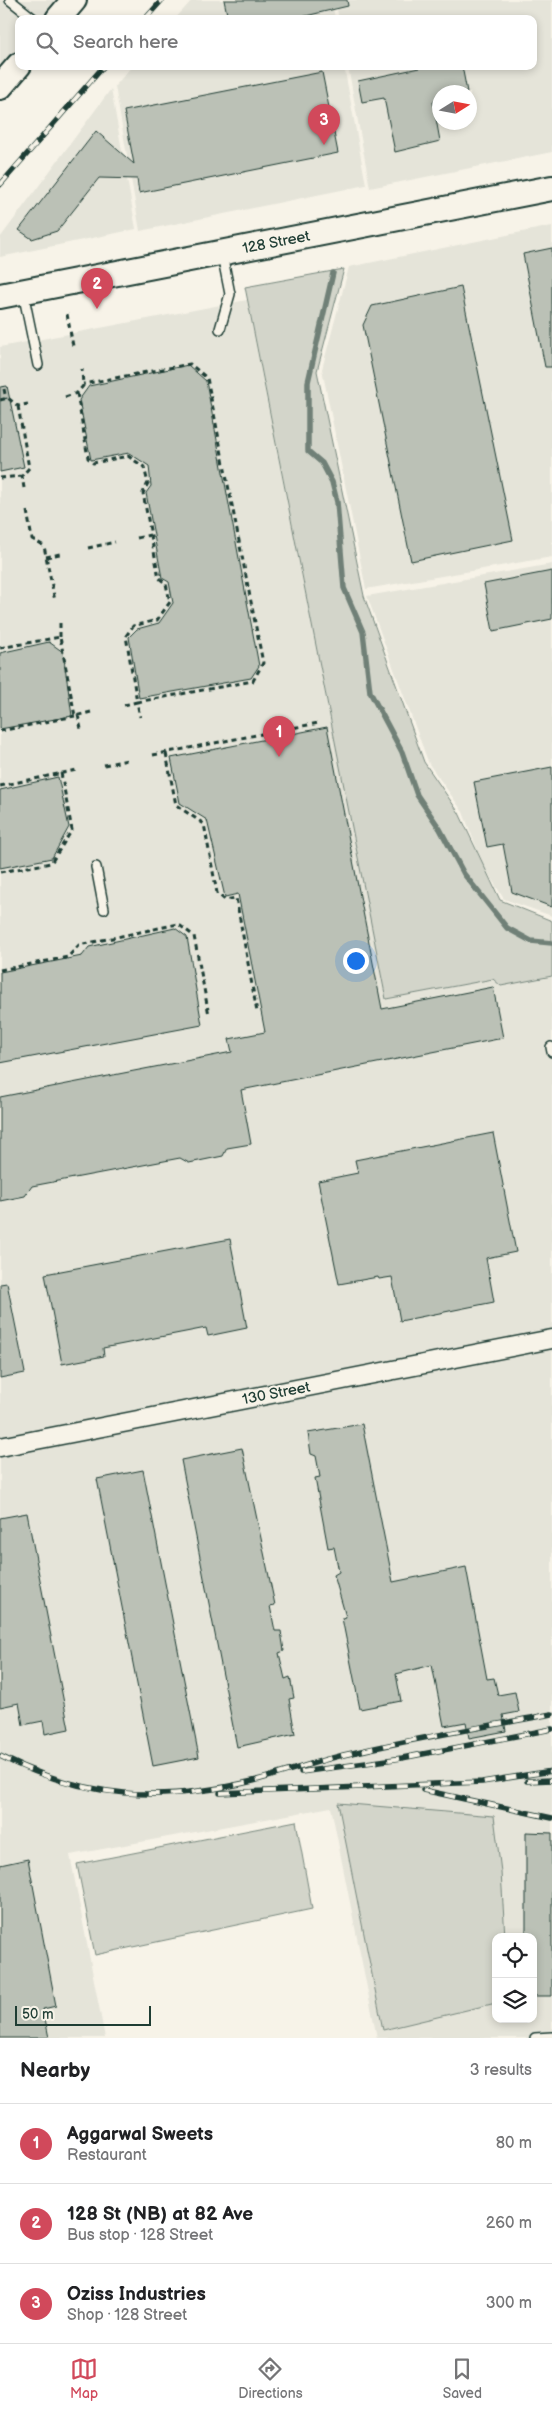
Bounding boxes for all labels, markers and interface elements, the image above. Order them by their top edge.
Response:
search box [15,15,537,70]
icon: search [33,29,61,57]
text: Search here [73,31,178,54]
north arrow [432,85,477,130]
pin: 3 [308,104,340,145]
street label: 128 Street [241,227,312,258]
pin: 2 [81,268,113,309]
pin: 1 [263,716,295,757]
your location [343,948,369,974]
street label: 130 Street [241,1378,312,1409]
map controls [492,1933,537,2023]
button: locate [492,1933,537,1978]
button: layers [492,1978,537,2023]
scale bar [15,2003,151,2026]
text: 50 m [22,2006,54,2023]
text: Nearby [20,2058,90,2083]
text: 3 results [470,2061,532,2080]
text: Aggarwal Sweets [67,2123,213,2146]
text: 1 [33,2134,39,2153]
text: 80 m [496,2134,532,2153]
text: Restaurant [67,2146,147,2165]
text: 128 St (NB) at 82 Ave [67,2203,253,2226]
text: 2 [31,2214,41,2233]
text: 260 m [486,2214,532,2233]
text: Bus stop · 128 Street [67,2226,213,2245]
text: Oziss Industries [67,2283,206,2306]
text: 3 [31,2294,41,2313]
text: 300 m [486,2294,532,2313]
text: Shop · 128 Street [67,2306,187,2325]
tab: Map [70,2355,98,2402]
tab: Directions [238,2355,303,2402]
tab: Saved [443,2355,482,2402]

